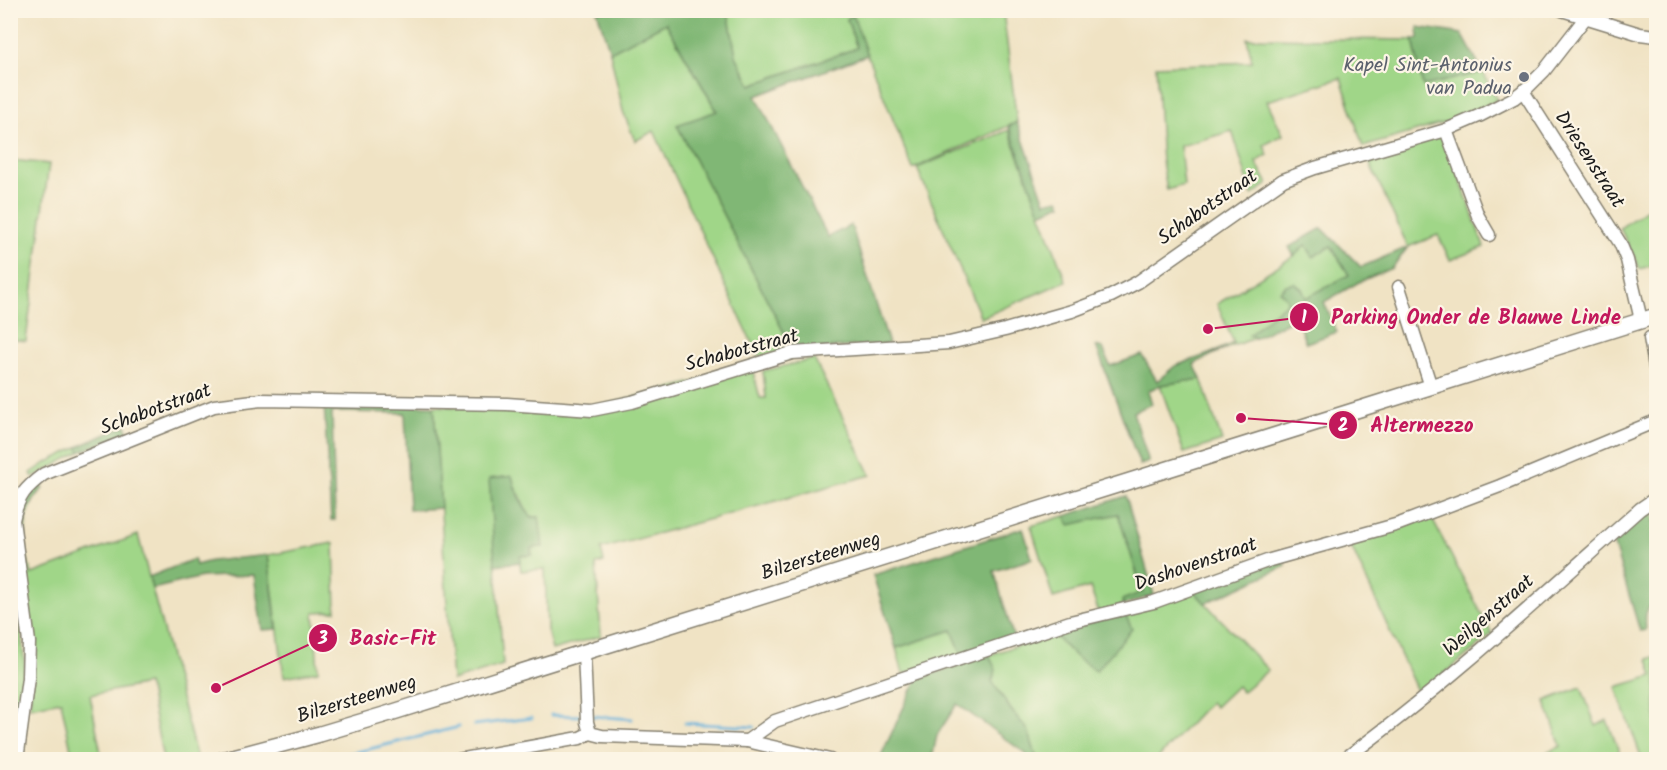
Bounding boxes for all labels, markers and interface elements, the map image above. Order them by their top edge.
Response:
place label: Kapel Sint-Antonius van Padua [1343,50,1512,105]
marker: Kapel Sint-Antonius van Padua [1517,70,1531,84]
street label: Driesenstraat [1545,105,1633,215]
street label: Schabotstraat [1151,161,1265,254]
callout: Parking Onder de Blauwe Linde [1289,297,1633,336]
text: Parking Onder de Blauwe Linde [1331,302,1621,335]
text: 1 [1301,304,1307,333]
street label: Schabotstraat [682,320,803,382]
street label: Schabotstraat [96,375,216,445]
callout: Altermezzo [1328,406,1486,445]
text: Altermezzo [1370,410,1474,443]
text: 2 [1338,412,1348,441]
street label: Bilzersteenweg [757,524,885,590]
street label: Dashovenstraat [1130,529,1262,601]
street label: Weilgenstraat [1436,567,1542,665]
callout: Basic-Fit [308,619,449,658]
text: Basic-Fit [350,623,437,656]
text: 3 [317,625,328,654]
street label: Bilzersteenweg [293,667,421,733]

